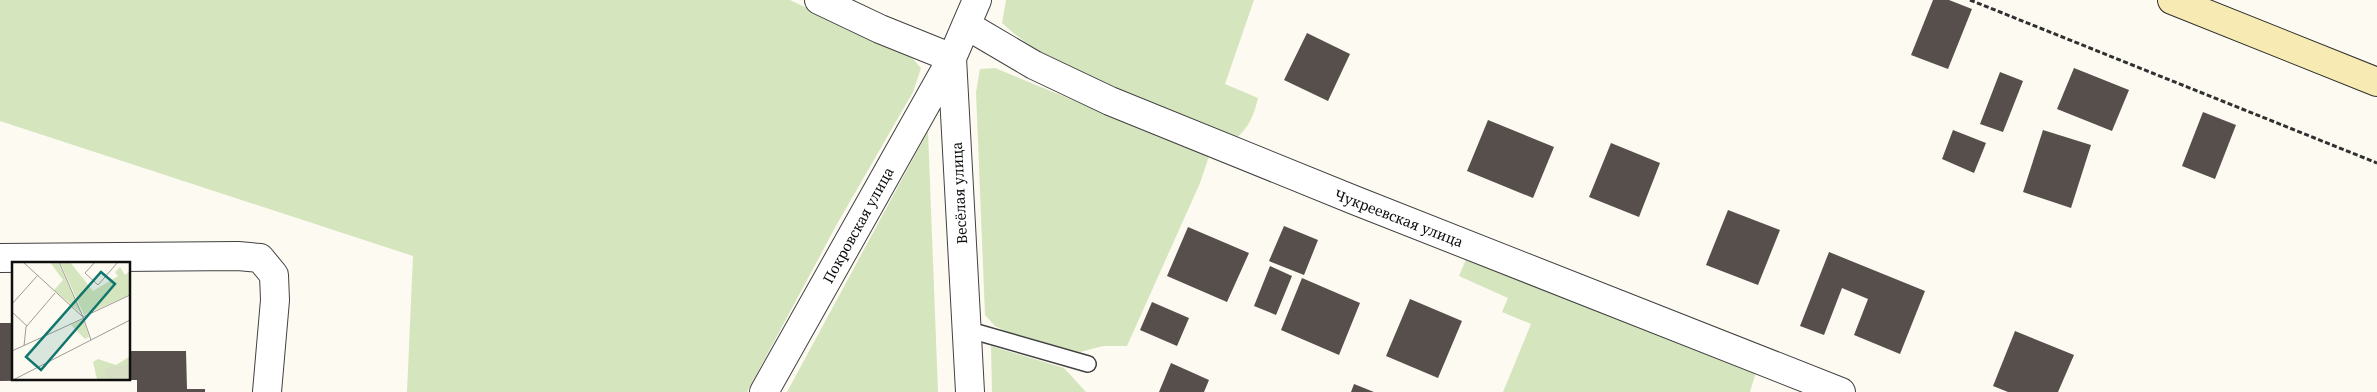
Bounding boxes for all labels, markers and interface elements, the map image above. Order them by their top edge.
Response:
street label: Весёлая улица [947,141,971,245]
street label: Покровская улица [818,163,898,287]
street label: Чукреевская улица [1332,185,1466,251]
inset map [12,262,130,380]

